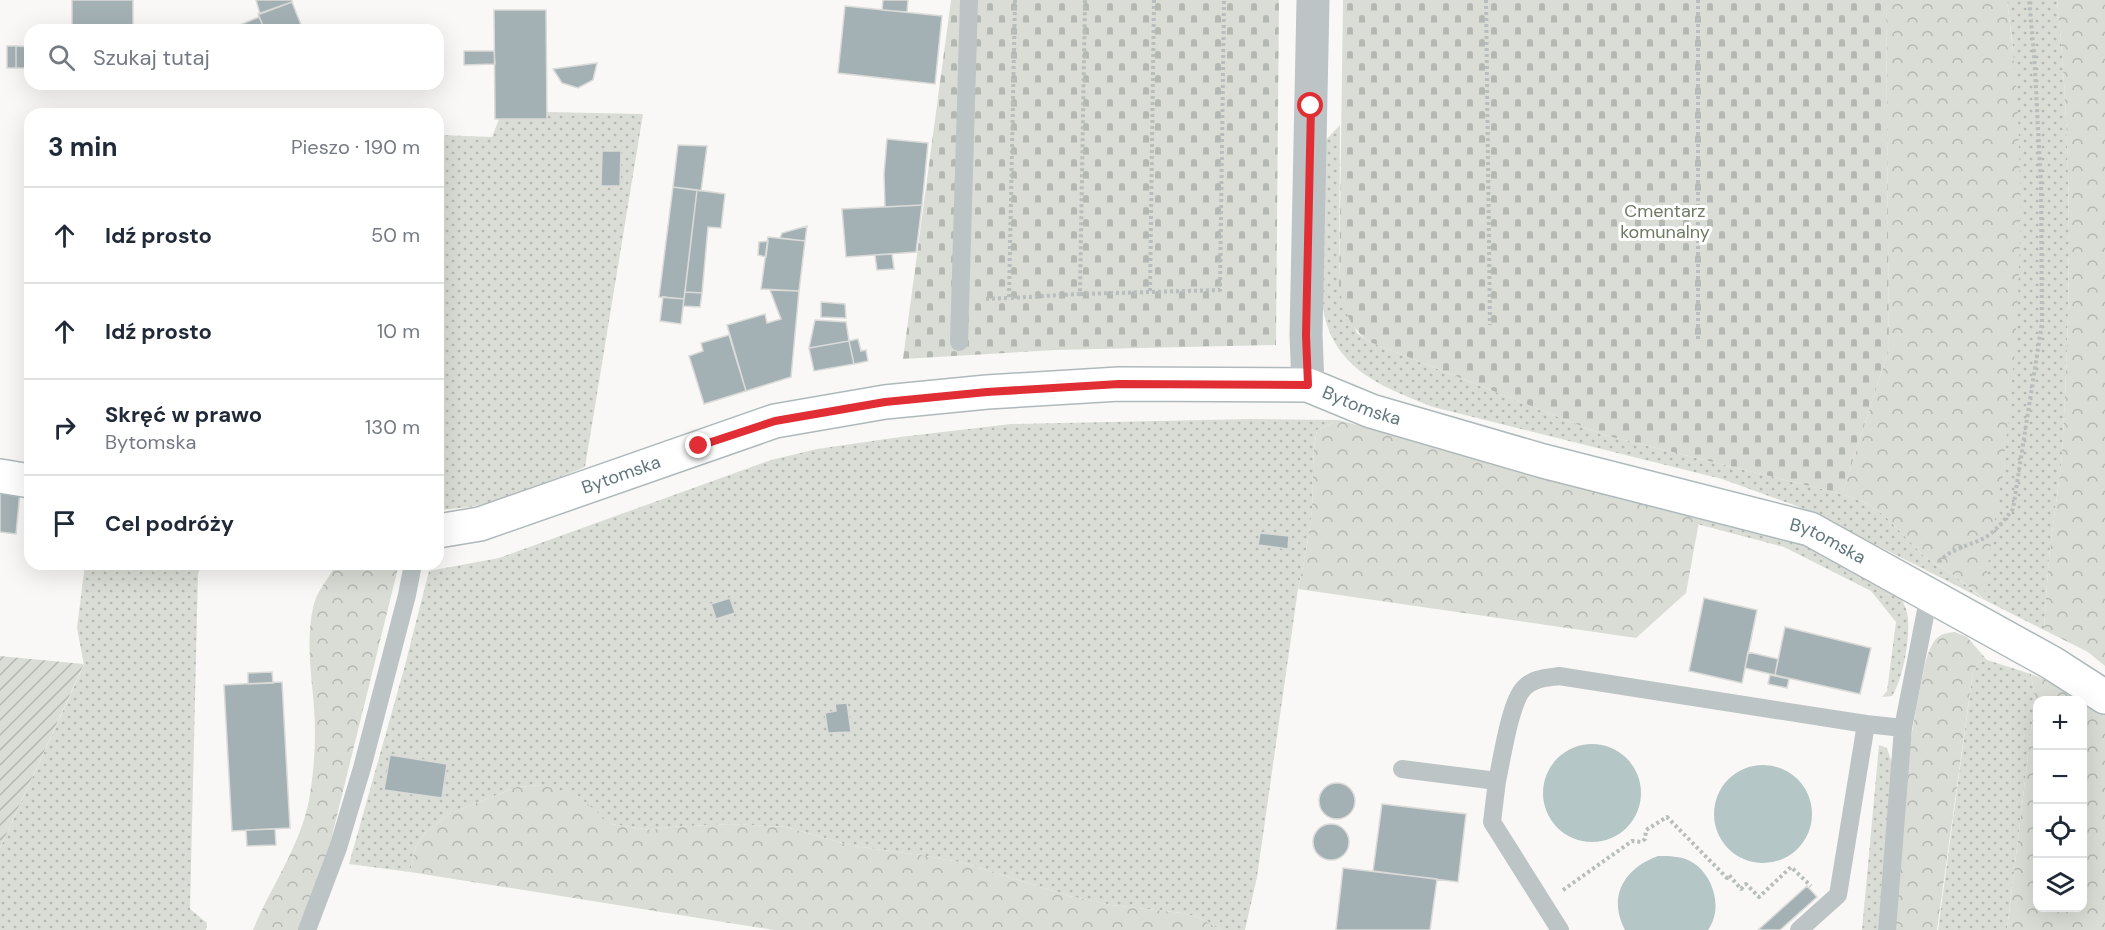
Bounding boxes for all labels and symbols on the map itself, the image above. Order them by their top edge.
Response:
route start [1297,92,1323,118]
park label: Cmentarz komunalny [1620,199,1710,244]
street label: Bytomska [1319,380,1404,431]
route end [685,432,711,458]
street label: Bytomska [578,450,664,500]
street label: Bytomska [1787,512,1870,569]

